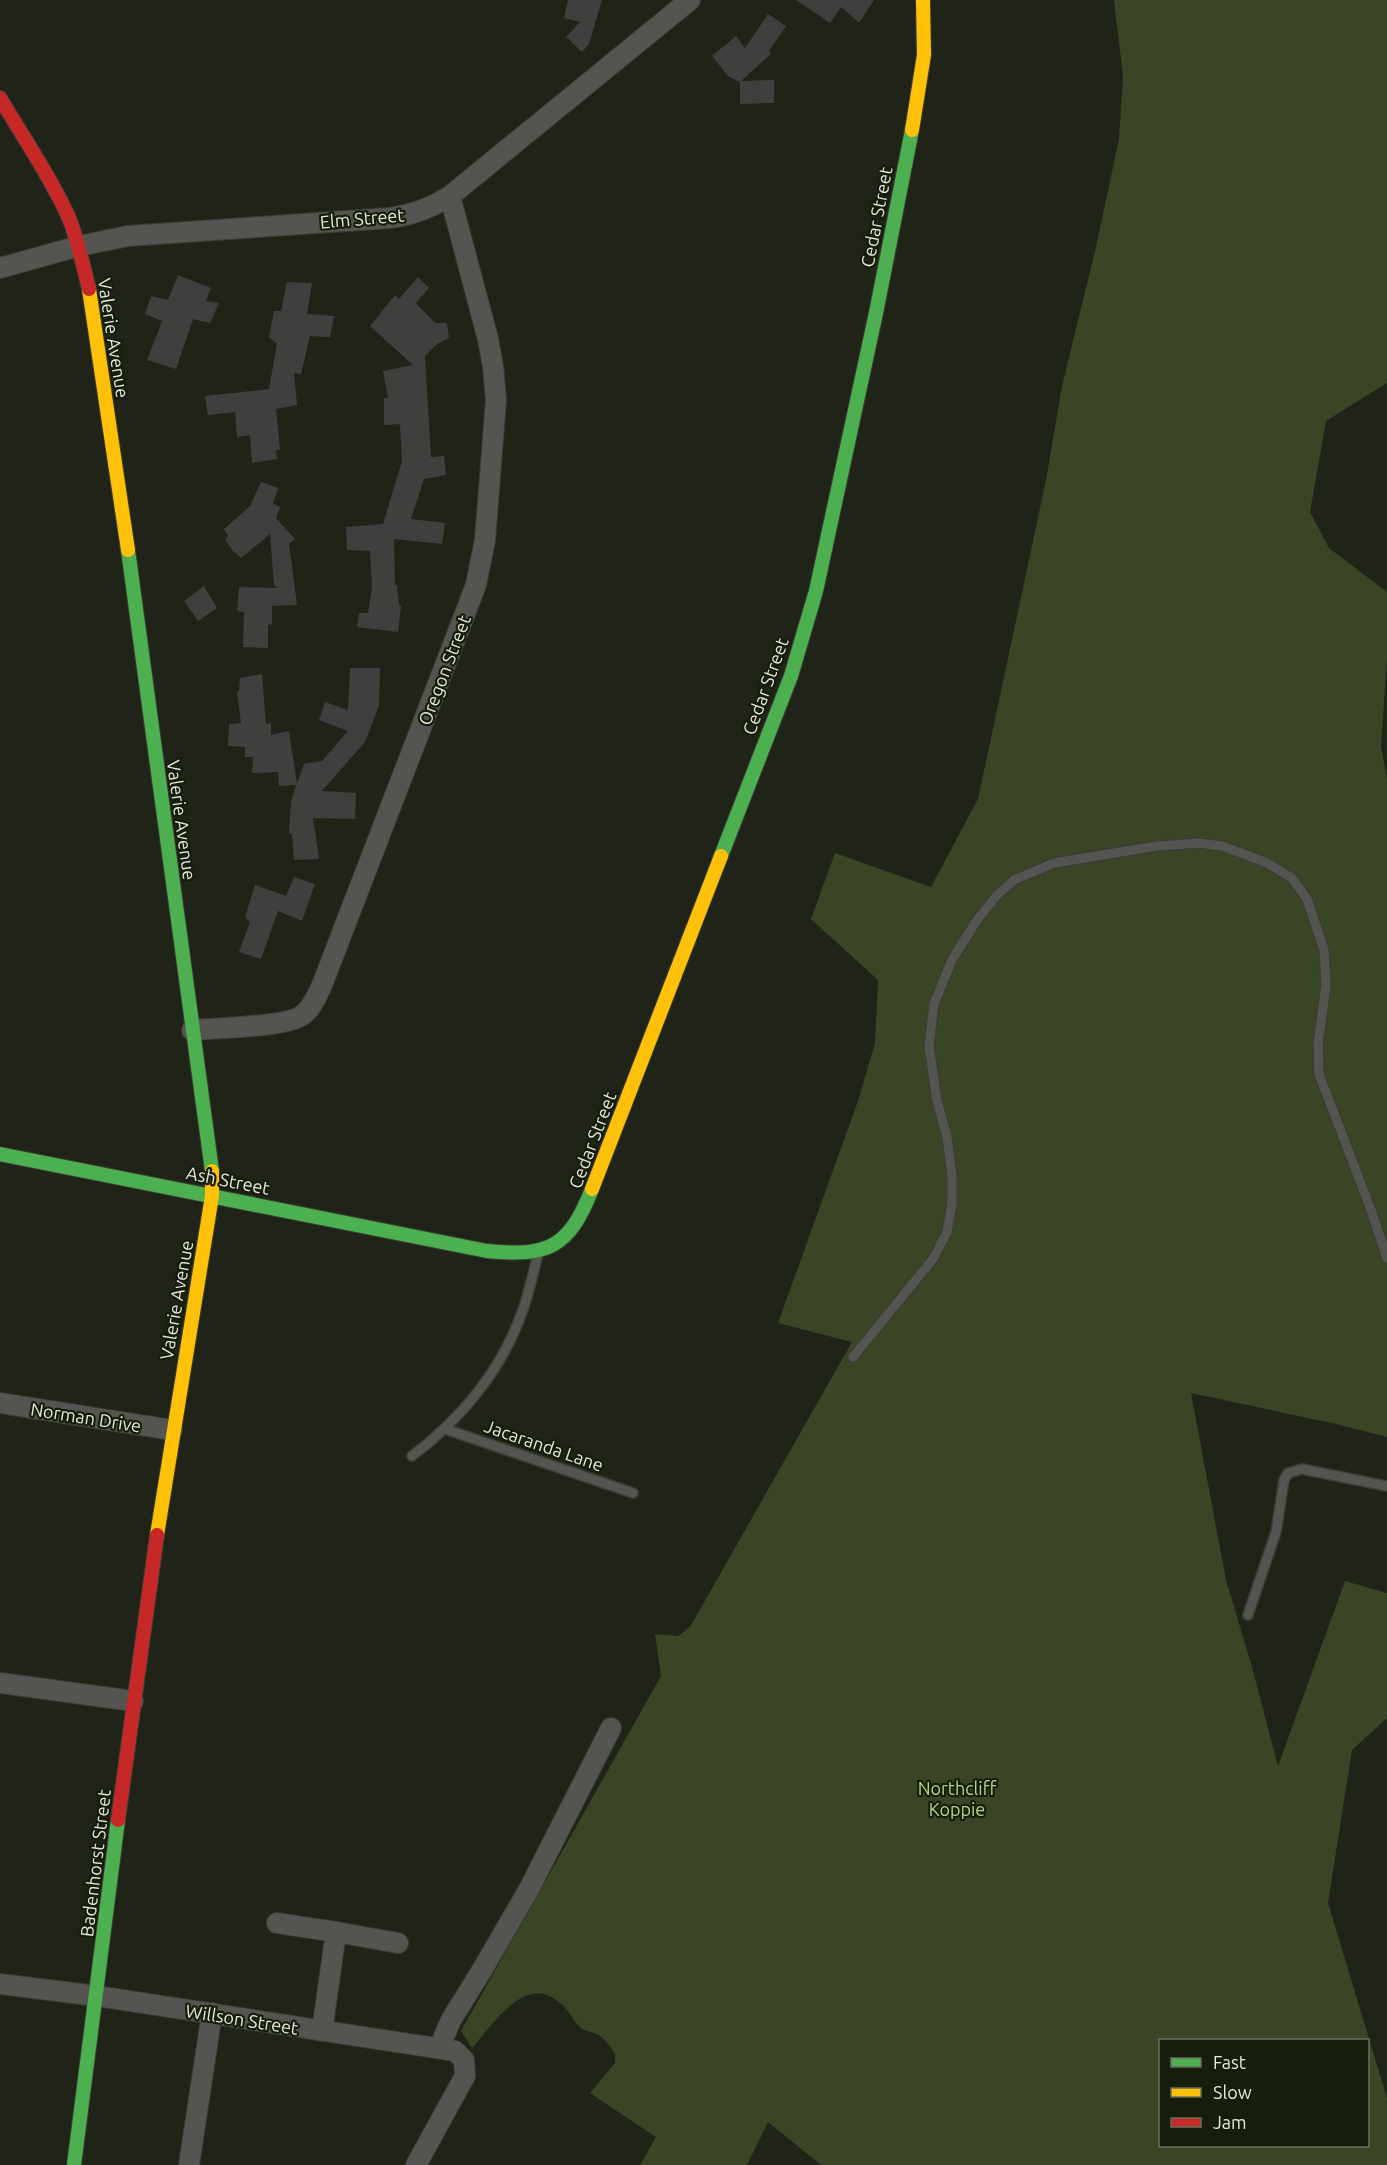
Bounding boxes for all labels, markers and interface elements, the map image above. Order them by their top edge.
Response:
street label: Cedar Street [856,165,896,269]
street label: Elm Street [319,204,405,232]
street label: Valerie Avenue [95,277,133,399]
street label: Oregon Street [414,612,474,728]
street label: Cedar Street [738,635,792,737]
street label: Valerie Avenue [164,759,200,881]
street label: Cedar Street [564,1089,620,1191]
street label: Ash Street [185,1162,271,1198]
street label: Valerie Avenue [156,1239,196,1361]
street label: Norman Drive [29,1398,143,1436]
street label: Jacaranda Lane [482,1415,606,1475]
park label: Northcliff Koppie [918,1778,997,1819]
street label: Badenhorst Street [76,1788,114,1938]
street label: Willson Street [184,2000,300,2038]
legend [1159,2039,1369,2147]
text: Fast [1213,2052,1246,2072]
text: Slow [1213,2082,1252,2102]
text: Jam [1213,2112,1247,2132]

